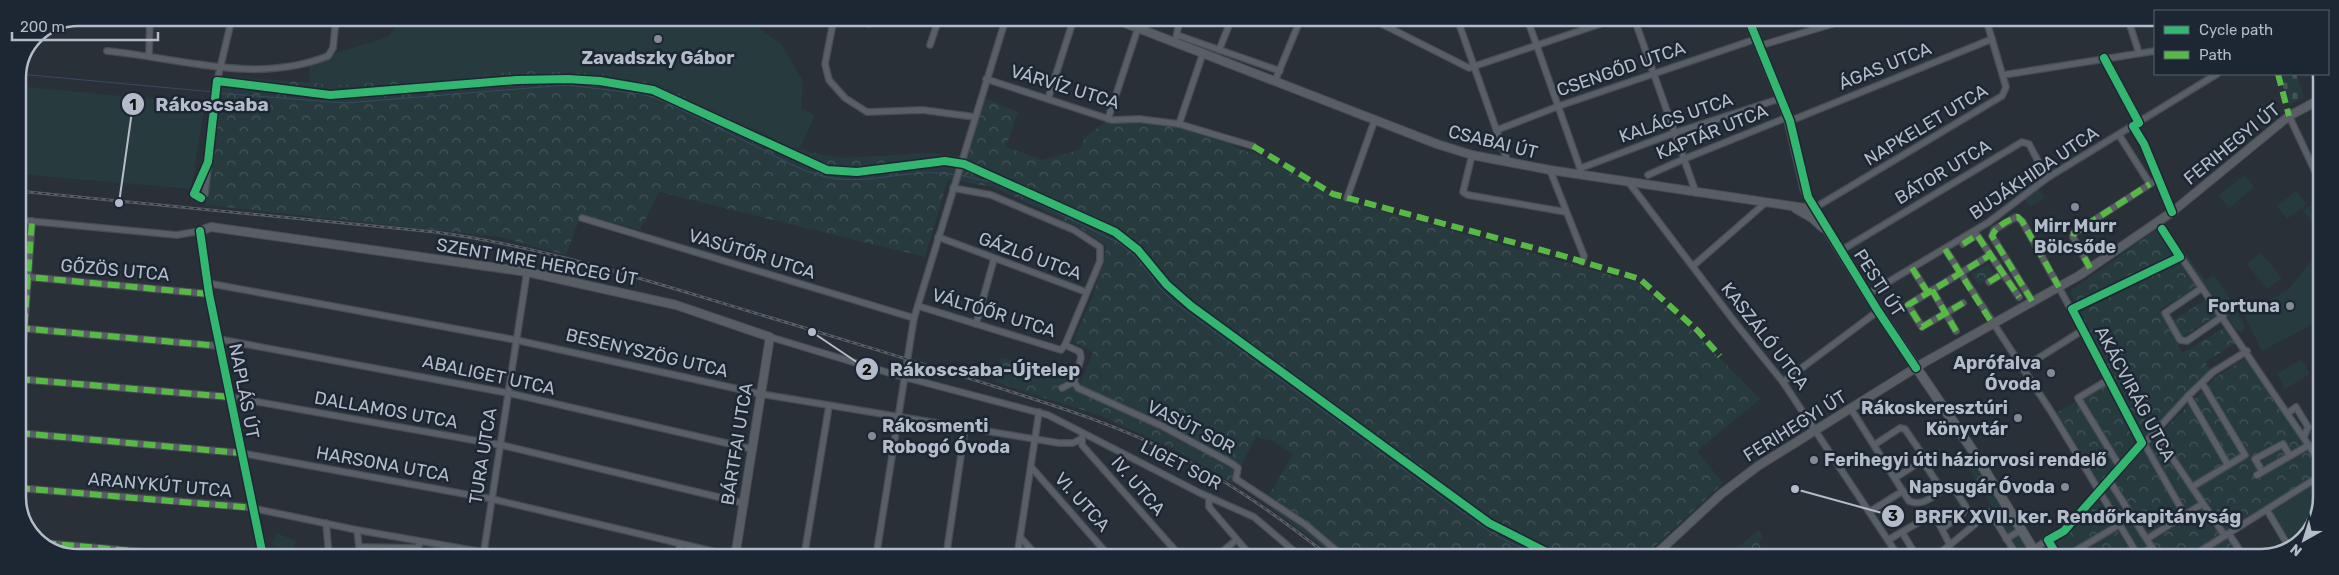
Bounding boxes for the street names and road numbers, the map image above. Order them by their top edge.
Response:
street label: CSENGŐD UTCA [1554,37,1688,101]
street label: ÁGAS UTCA [1835,37,1935,95]
street label: VÁRVÍZ UTCA [1008,60,1122,114]
street label: NAPKELET UTCA [1860,80,1992,170]
street label: KALÁCS UTCA [1616,88,1736,148]
street label: FERIHEGYI ÚT [2179,98,2285,190]
street label: KAPTÁR UTCA [1653,100,1771,164]
street label: CSABAI ÚT [1446,120,1540,164]
street label: BUJÁKHIDA UTCA [1965,122,2103,224]
street label: BÁTOR UTCA [1891,135,1995,209]
street label: VASÚTŐR UTCA [686,224,818,284]
street label: GÁZLÓ UTCA [975,227,1085,285]
street label: SZENT IMRE HERCEG ÚT [435,233,639,291]
street label: PESTI ÚT [1849,245,1909,321]
street label: GŐZÖS UTCA [59,254,171,286]
street label: KASZÁLÓ UTCA [1716,278,1814,394]
street label: VÁLTÓŐR UTCA [929,284,1059,342]
street label: AKÁCVIRÁG UTCA [2090,323,2180,465]
street label: BESENYSZÖG UTCA [564,324,730,382]
street label: NAPLÁS ÚT [224,341,264,441]
street label: ABALIGET UTCA [421,350,557,400]
street label: BÁRTFAI UTCA [716,381,758,507]
street label: FERIHEGYI ÚT [1739,386,1851,466]
street label: DALLAMOS UTCA [313,387,459,433]
street label: VASÚT SOR [1143,395,1239,459]
street label: TURA UTCA [465,406,501,506]
street label: LIGET SOR [1137,435,1225,495]
street label: HARSONA UTCA [314,441,452,487]
street label: IV. UTCA [1106,452,1170,520]
street label: ARANYKÚT UTCA [87,468,233,502]
street label: VI. UTCA [1050,468,1114,536]

